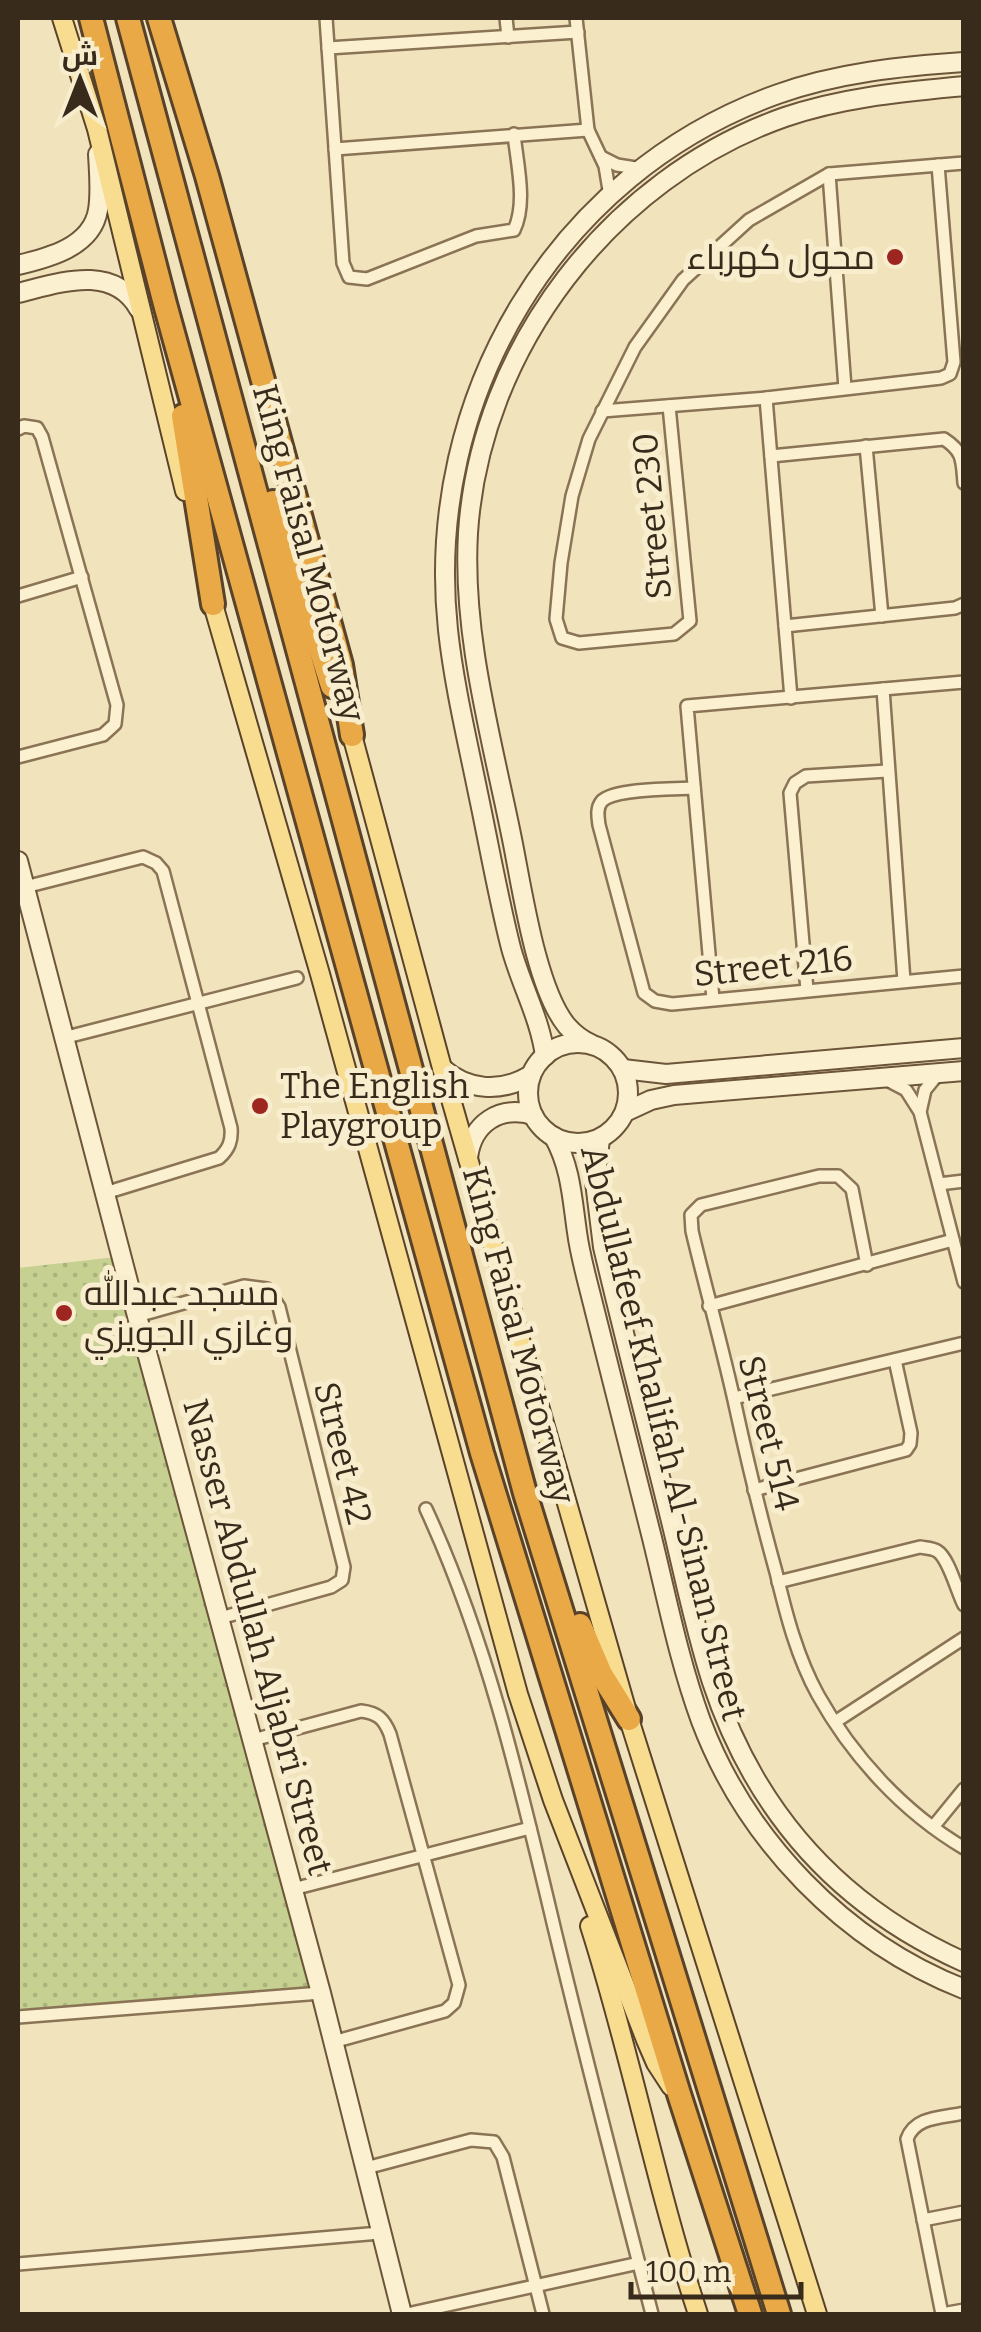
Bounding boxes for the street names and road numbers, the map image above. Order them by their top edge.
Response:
street label: King Faisal Motorway [244,380,374,727]
street label: Street 230 [624,431,680,601]
street label: Street 216 [691,937,855,995]
street label: Abdullafeef Khalifah Al-Sinan Street [572,1141,756,1725]
street label: King Faisal Motorway [454,1162,584,1509]
street label: Street 514 [729,1351,809,1515]
street label: Street 42 [305,1377,381,1529]
street label: Nasser Abdullah Aljabri Street [174,1395,342,1880]

